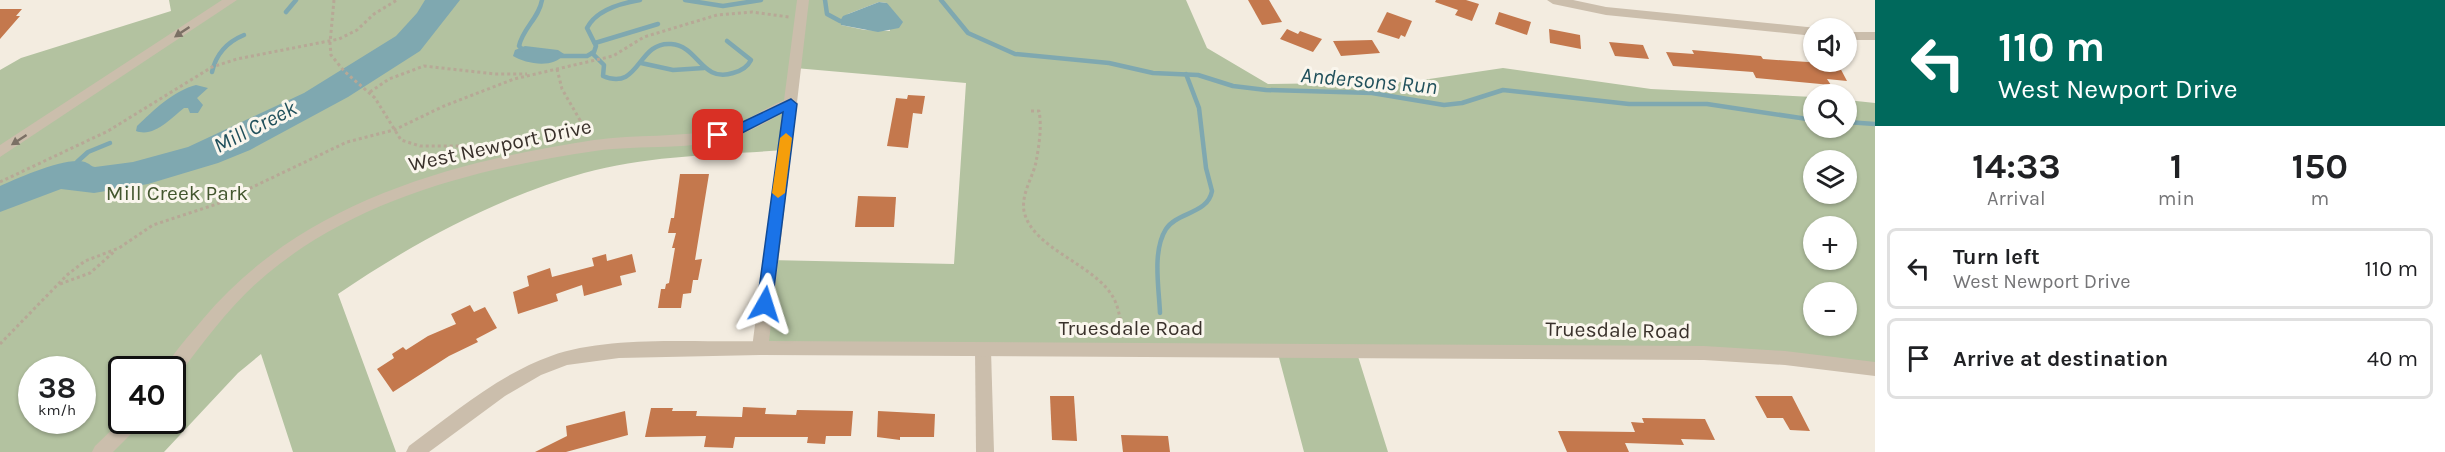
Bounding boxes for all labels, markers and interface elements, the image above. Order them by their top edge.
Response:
map controls [1803,18,1857,336]
button: sound [1803,18,1857,72]
text: 110 m [1998,22,2105,72]
icon: left [1899,24,1977,102]
one-way arrow [174,27,191,38]
water label: Andersons Run [1300,62,1438,100]
text: West Newport Drive [1998,73,2238,105]
button: search [1803,84,1857,138]
water label: Mill Creek [209,95,302,159]
pin [692,109,743,160]
street label: West Newport Drive [406,114,594,176]
icon: arrive [701,118,734,151]
one-way arrow [11,134,28,145]
text: 14:33 [1972,145,2061,187]
text: 1 [2170,145,2183,187]
text: 150 [2291,145,2348,187]
button: layers [1803,150,1857,204]
park label: Mill Creek Park [106,181,248,205]
text: Arrival [1987,187,2046,210]
text: min [2158,187,2194,210]
text: m [2310,187,2329,210]
button: + [1803,216,1857,270]
text: Turn left [1953,244,2040,270]
icon: left [1902,252,1935,285]
text: 110 m [2365,256,2418,282]
text: West Newport Drive [1953,270,2131,293]
position arrow [733,272,797,336]
button: − [1803,282,1857,336]
street label: Truesdale Road [1058,316,1204,340]
street label: Truesdale Road [1545,317,1691,343]
icon: arrive [1902,342,1935,375]
text: Arrive at destination [1953,346,2168,372]
text: 40 m [2367,346,2418,372]
speed limit sign: 40 [108,356,186,434]
text: 38 [38,370,76,406]
text: km/h [38,401,76,419]

